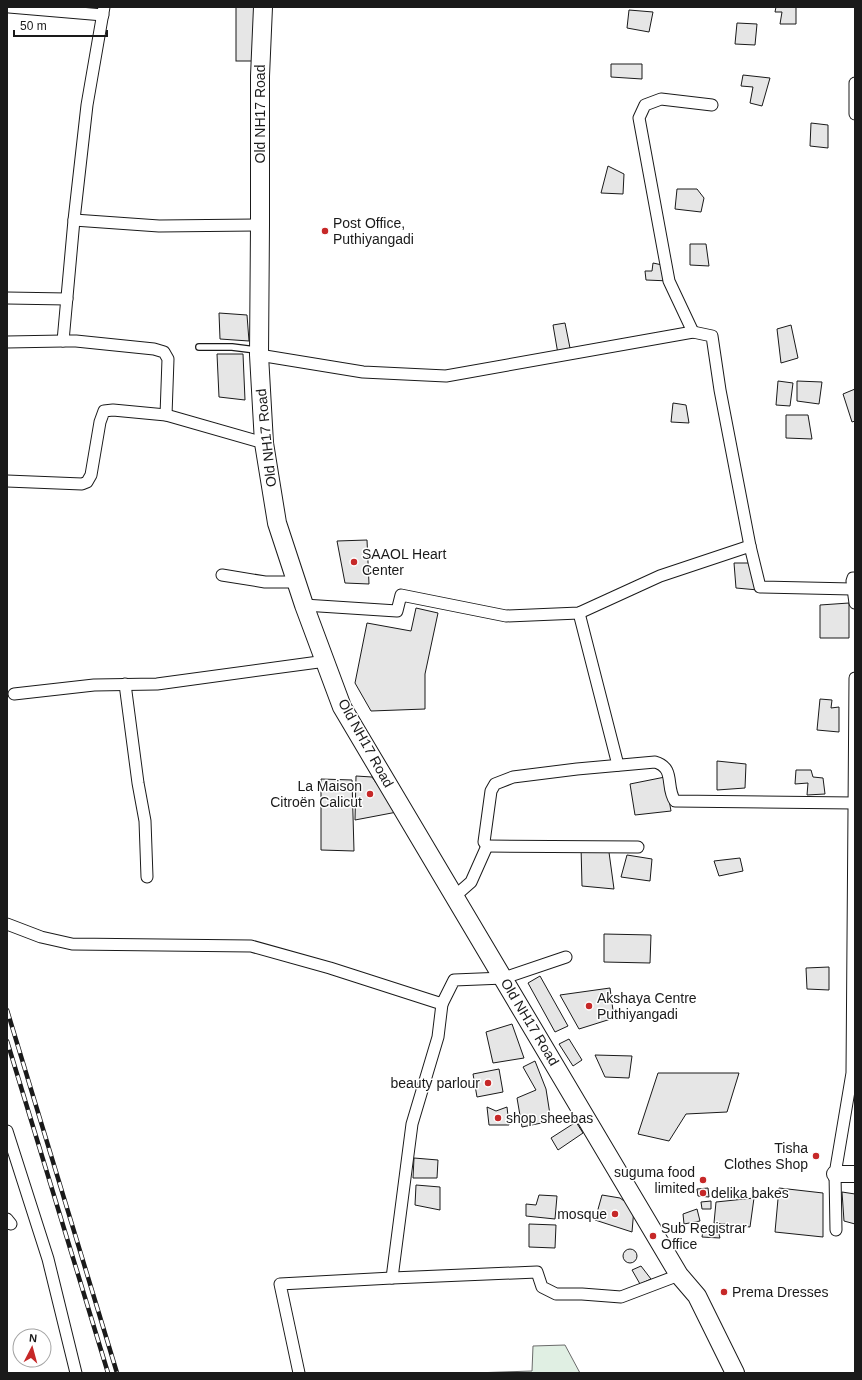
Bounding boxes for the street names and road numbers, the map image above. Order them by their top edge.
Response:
street label: Old NH17 Road [252,65,268,163]
street label: Old NH17 Road [253,388,279,488]
street label: Old NH17 Road [335,696,397,790]
street label: Old NH17 Road [498,976,562,1068]

